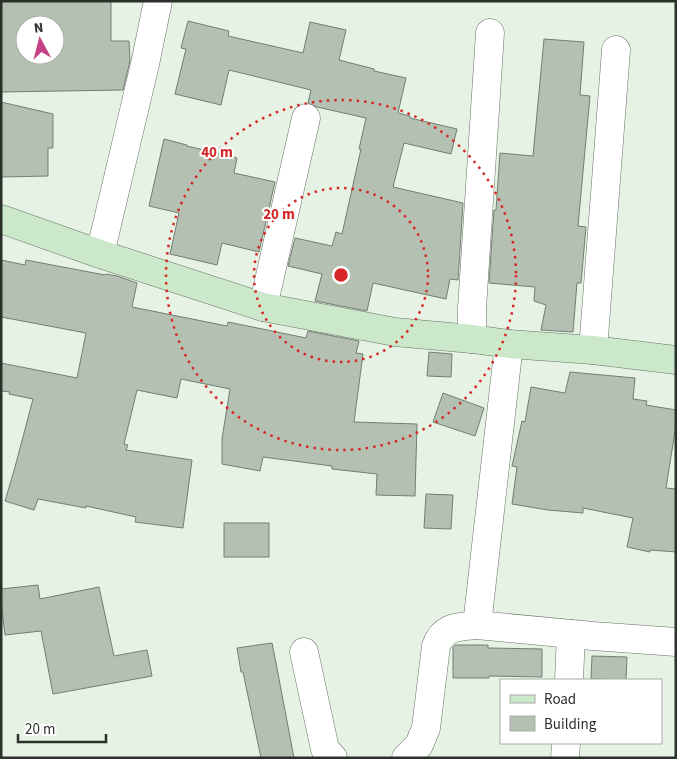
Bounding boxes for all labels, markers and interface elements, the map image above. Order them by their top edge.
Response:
north arrow [15,15,65,65]
text: N [33,18,44,39]
text: 40 m [201,142,233,163]
text: 20 m [263,204,295,225]
centre of rings [332,266,350,284]
legend [500,679,662,744]
text: Road [544,689,576,710]
scale bar [18,712,105,744]
text: Building [544,714,597,735]
text: 20 m [25,719,55,740]

